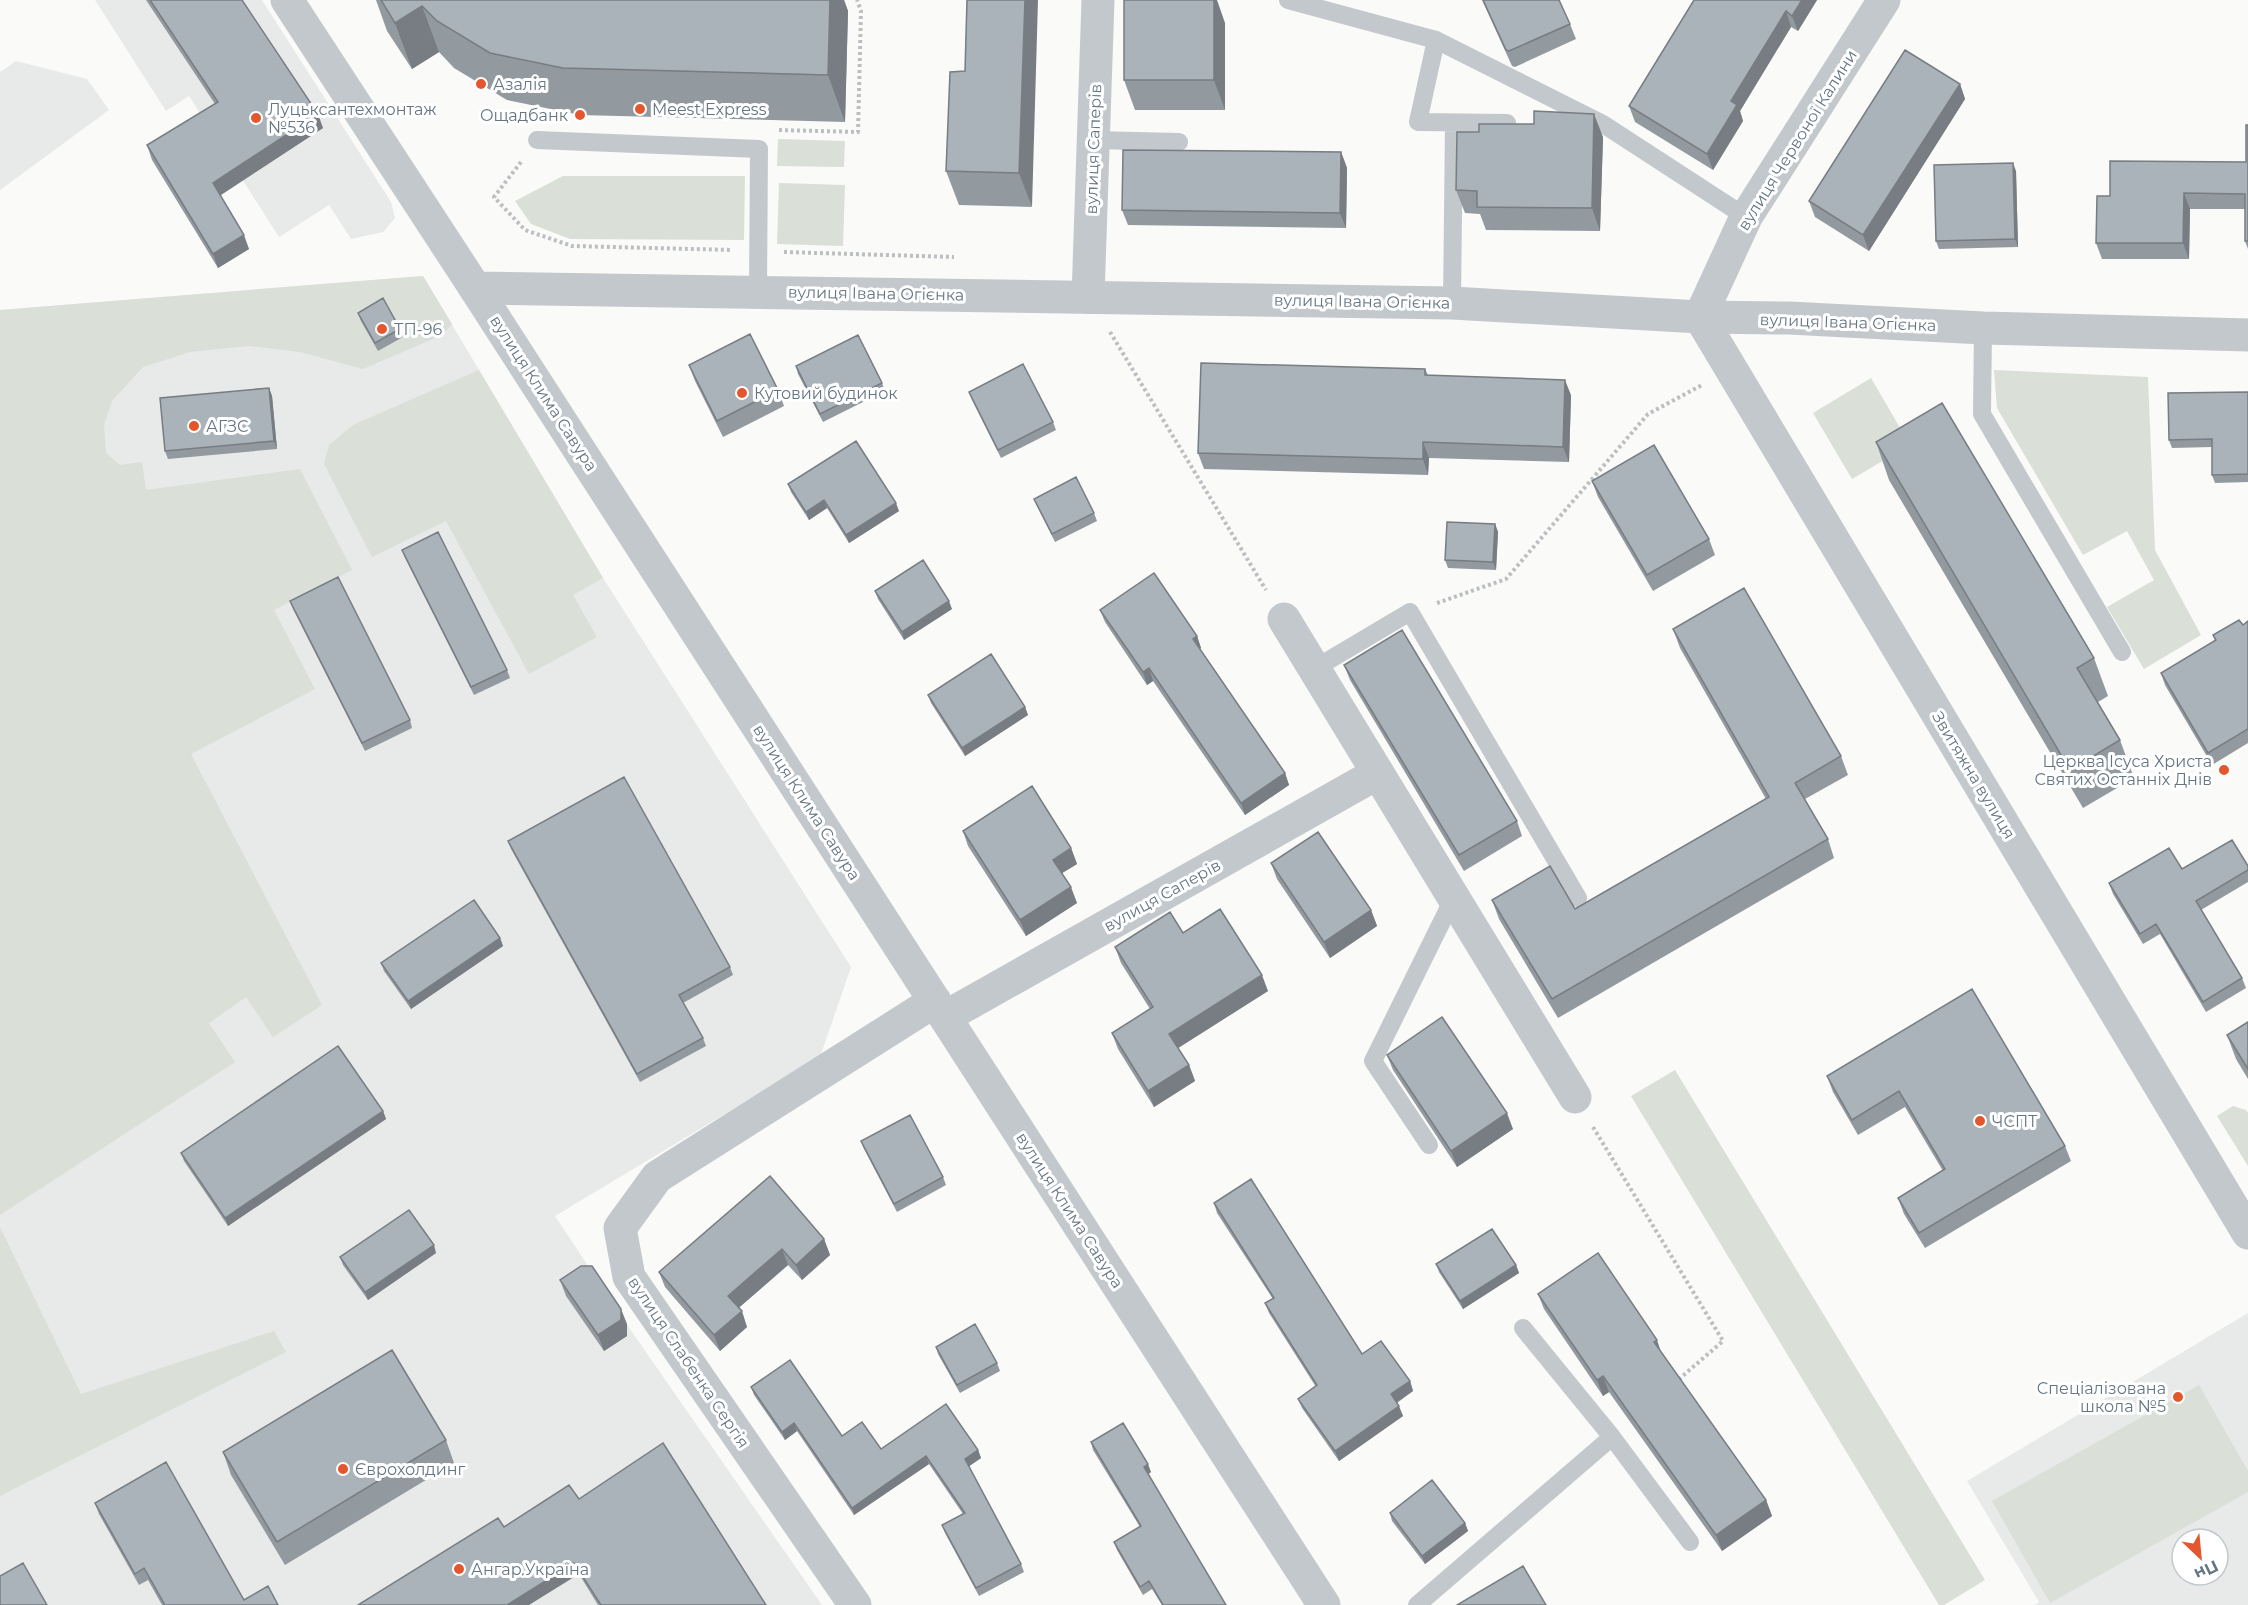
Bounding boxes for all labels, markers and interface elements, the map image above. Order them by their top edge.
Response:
street label: вулиця Червоної Калини [1734,47,1861,234]
place label: Азалія [493,75,547,94]
marker: Азалія [474,77,488,91]
street label: вулиця Саперів [1082,83,1105,215]
place label: Луцьксантехмонтаж №536 [268,100,437,137]
place label: Meest Express [652,100,767,119]
marker: Meest Express [633,102,647,116]
place label: Ощадбанк [480,106,569,125]
marker: Ощадбанк [573,108,587,122]
marker: Луцьксантехмонтаж №536 [249,111,263,125]
street label: вулиця Івана Огієнка [788,282,964,305]
street label: вулиця Івана Огієнка [1274,290,1450,313]
street label: вулиця Івана Огієнка [1759,310,1937,335]
street label: вулиця Клима Савура [486,312,601,475]
place label: ТП-96 [394,320,442,339]
marker: ТП-96 [375,322,389,336]
place label: Кутовий будинок [754,384,898,403]
marker: Кутовий будинок [735,386,749,400]
place label: АГЗС [206,417,248,436]
marker: АГЗС [187,419,201,433]
street label: Звитяжна вулиця [1928,708,2019,842]
street label: вулиця Клима Савура [749,721,864,884]
place label: Церква Ісуса Христа Святих Останніх Днів [2034,752,2212,789]
marker: Церква Ісуса Христа Святих Останніх Днів [2217,763,2231,777]
street label: вулиця Саперів [1100,855,1224,935]
place label: ЧСПТ [1992,1112,2038,1131]
marker: ЧСПТ [1973,1114,1987,1128]
street label: вулиця Клима Савура [1012,1129,1127,1292]
street label: вулиця Слабенка Сергія [624,1273,753,1451]
place label: Спеціалізована школа №5 [2037,1379,2166,1416]
marker: Спеціалізована школа №5 [2171,1390,2185,1404]
place label: Єврохолдинг [355,1460,466,1479]
marker: Єврохолдинг [336,1462,350,1476]
north arrow [2170,1527,2230,1587]
text: Пн [2191,1556,2221,1584]
place label: Ангар.Україна [471,1560,589,1579]
marker: Ангар.Україна [452,1562,466,1576]

